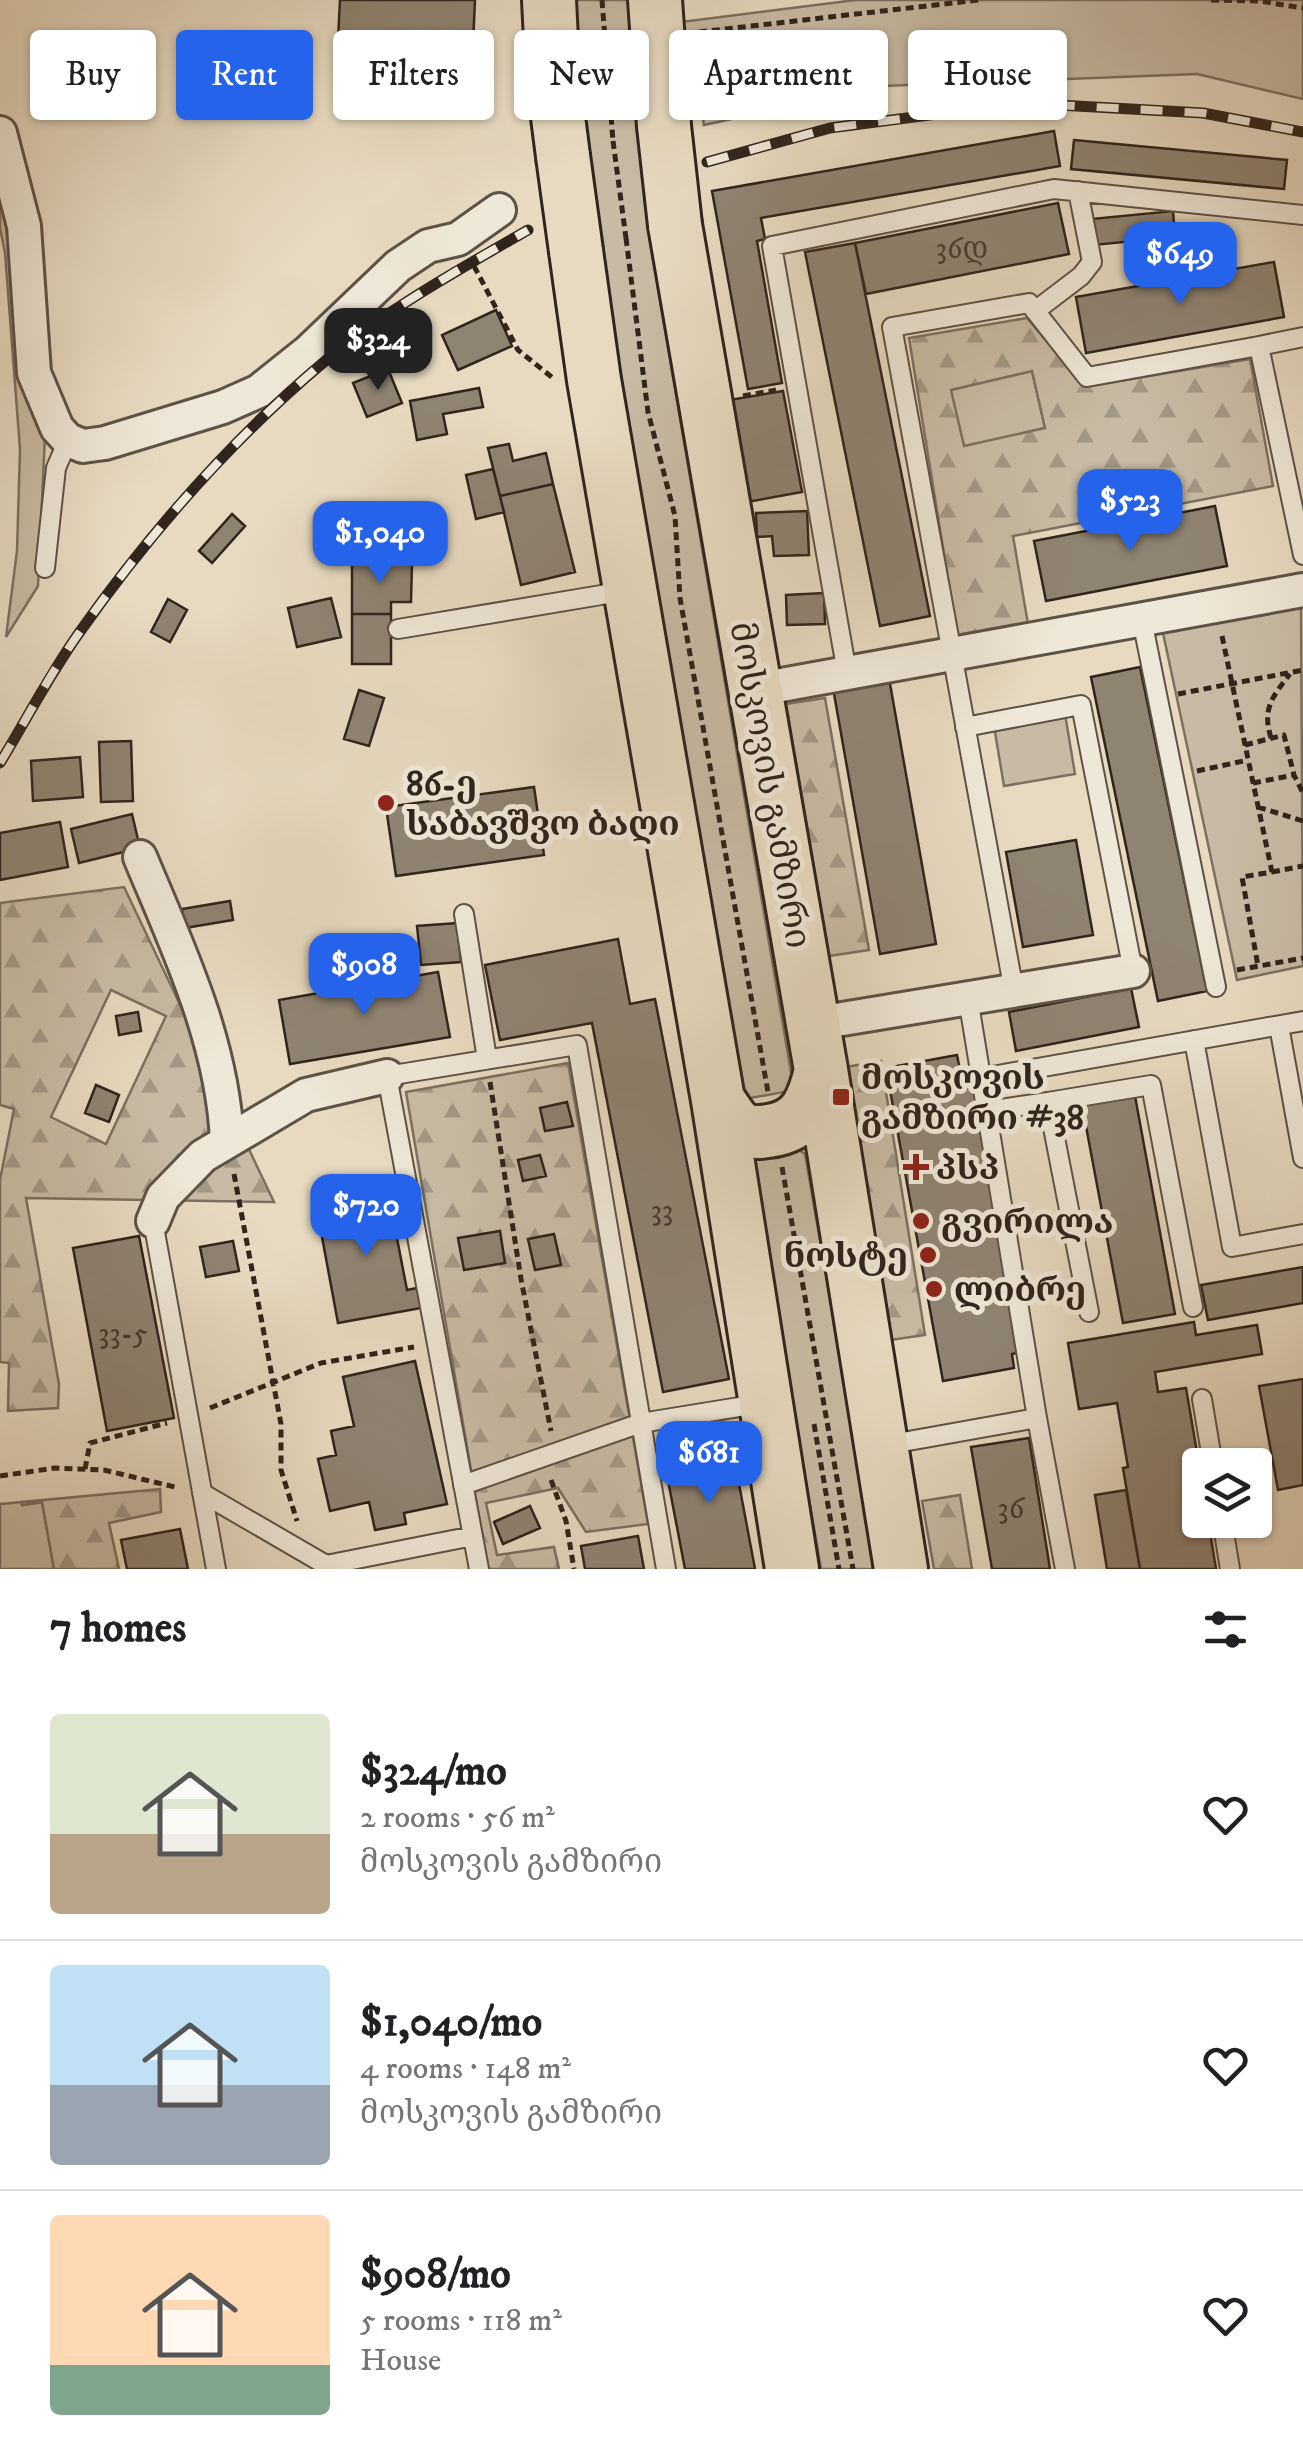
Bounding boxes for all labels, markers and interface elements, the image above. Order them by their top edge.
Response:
chip: Buy [30,30,156,120]
chip: Rent [176,30,313,120]
chip: Filters [333,30,494,120]
chip: New [514,30,649,120]
chip: Apartment [669,30,888,120]
chip: House [908,30,1067,120]
pin: $649 [1121,222,1239,307]
house number: 36დ [936,231,988,268]
text: $649 [1146,234,1214,274]
pin: $324 [319,308,437,393]
text: $324 [346,320,410,360]
pin: $523 [1071,469,1189,554]
text: $523 [1099,481,1161,521]
pin: $1,040 [299,501,461,586]
text: $1,040 [335,513,425,553]
street label: მოსკოვის გამზირი [719,619,819,952]
place label: 86-ე საბავშვო ბაღი [406,763,680,847]
marker: 86-ე საბავშვო ბაღი [375,792,397,814]
pin: $908 [305,933,423,1018]
text: $908 [331,945,397,985]
place label: მოსკოვის გამზირი #38 [861,1057,1084,1141]
marker: მოსკოვის გამზირი #38 [830,1086,852,1108]
place label: პსპ [936,1147,999,1191]
marker: პსპ [905,1156,927,1178]
pin: $720 [307,1174,425,1259]
text: $720 [332,1186,400,1226]
house number: 33 [651,1193,673,1230]
place label: გვირილა [941,1201,1113,1245]
marker: გვირილა [910,1210,932,1232]
place label: ნოსტე [784,1235,908,1279]
marker: ნოსტე [917,1244,939,1266]
place label: ლიბრე [954,1269,1086,1313]
marker: ლიბრე [923,1278,945,1300]
house number: 33-5 [98,1316,148,1353]
pin: $681 [650,1421,768,1506]
text: $681 [678,1433,740,1473]
map controls [1182,1448,1272,1538]
button: layers [1182,1448,1272,1538]
house number: 36 [998,1491,1026,1528]
icon: filters [1198,1602,1253,1657]
text: 7 homes [50,1603,186,1655]
text: $324/mo [360,1746,507,1798]
icon: home [130,1754,250,1874]
icon: heart [1198,1787,1253,1842]
text: 2 rooms · 56 m² [360,1798,555,1838]
text: მოსკოვის გამზირი [360,1843,662,1883]
text: $1,040/mo [360,1997,542,2049]
icon: home [130,2005,250,2125]
icon: heart [1198,2038,1253,2093]
text: 4 rooms · 148 m² [360,2049,571,2089]
text: მოსკოვის გამზირი [360,2094,662,2134]
text: $908/mo [360,2249,511,2301]
icon: home [130,2255,250,2375]
icon: heart [1198,2288,1253,2343]
text: 5 rooms · 118 m² [360,2301,562,2341]
text: House [360,2341,441,2381]

